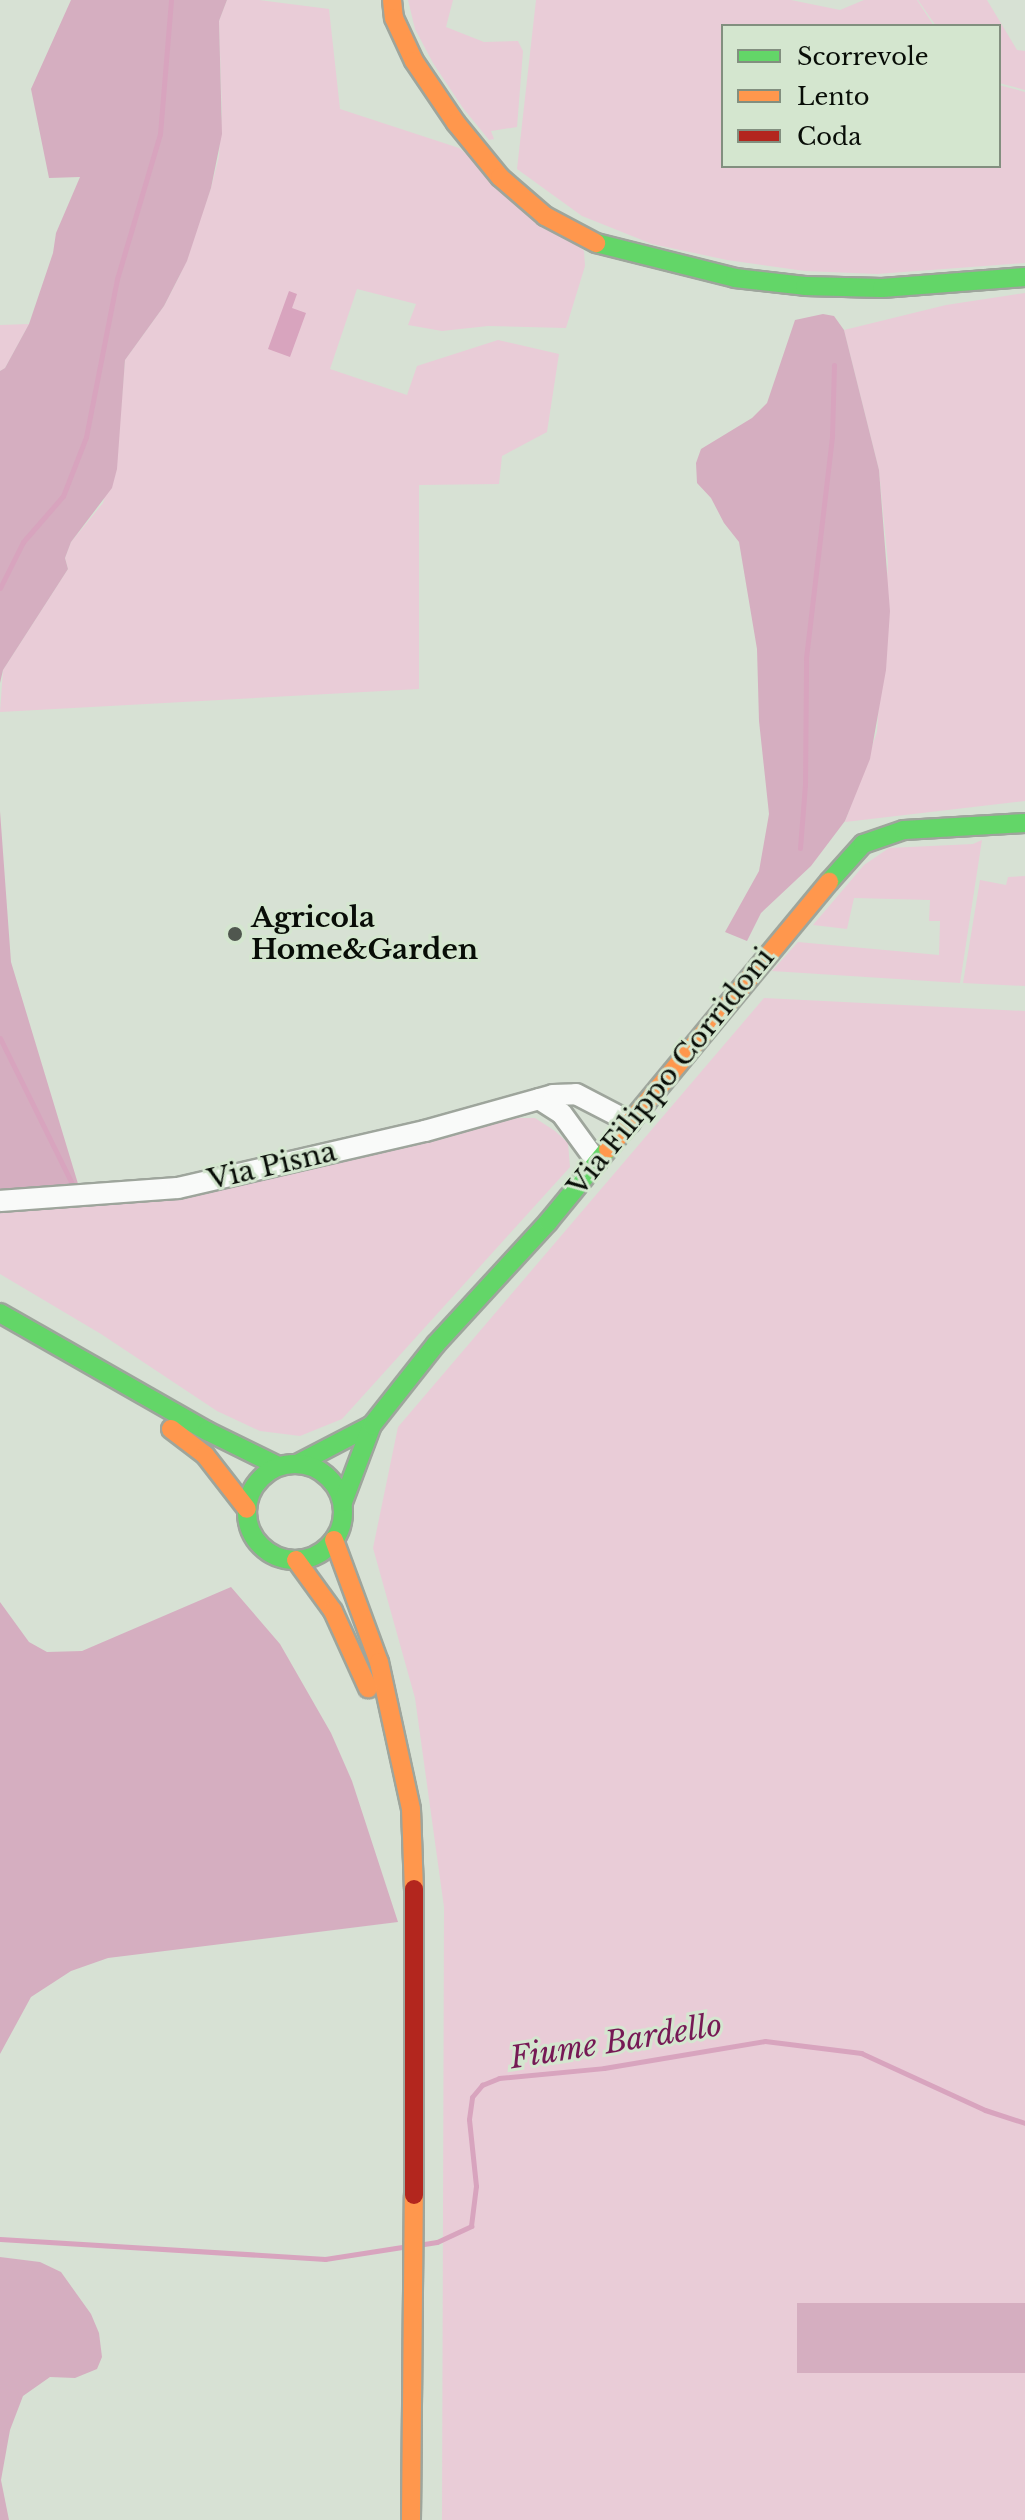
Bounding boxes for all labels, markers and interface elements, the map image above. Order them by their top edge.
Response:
legend [721,24,1001,168]
text: Scorrevole [797,42,928,71]
text: Lento [797,82,870,111]
text: Coda [797,122,861,151]
place label: Agricola Home&Garden [251,901,478,967]
marker: Agricola Home&Garden [226,925,244,943]
street label: Via Filippo Corridoni [561,941,781,1203]
street label: Via Pisna [204,1135,340,1197]
water label: Fiume Bardello [507,2007,725,2077]

